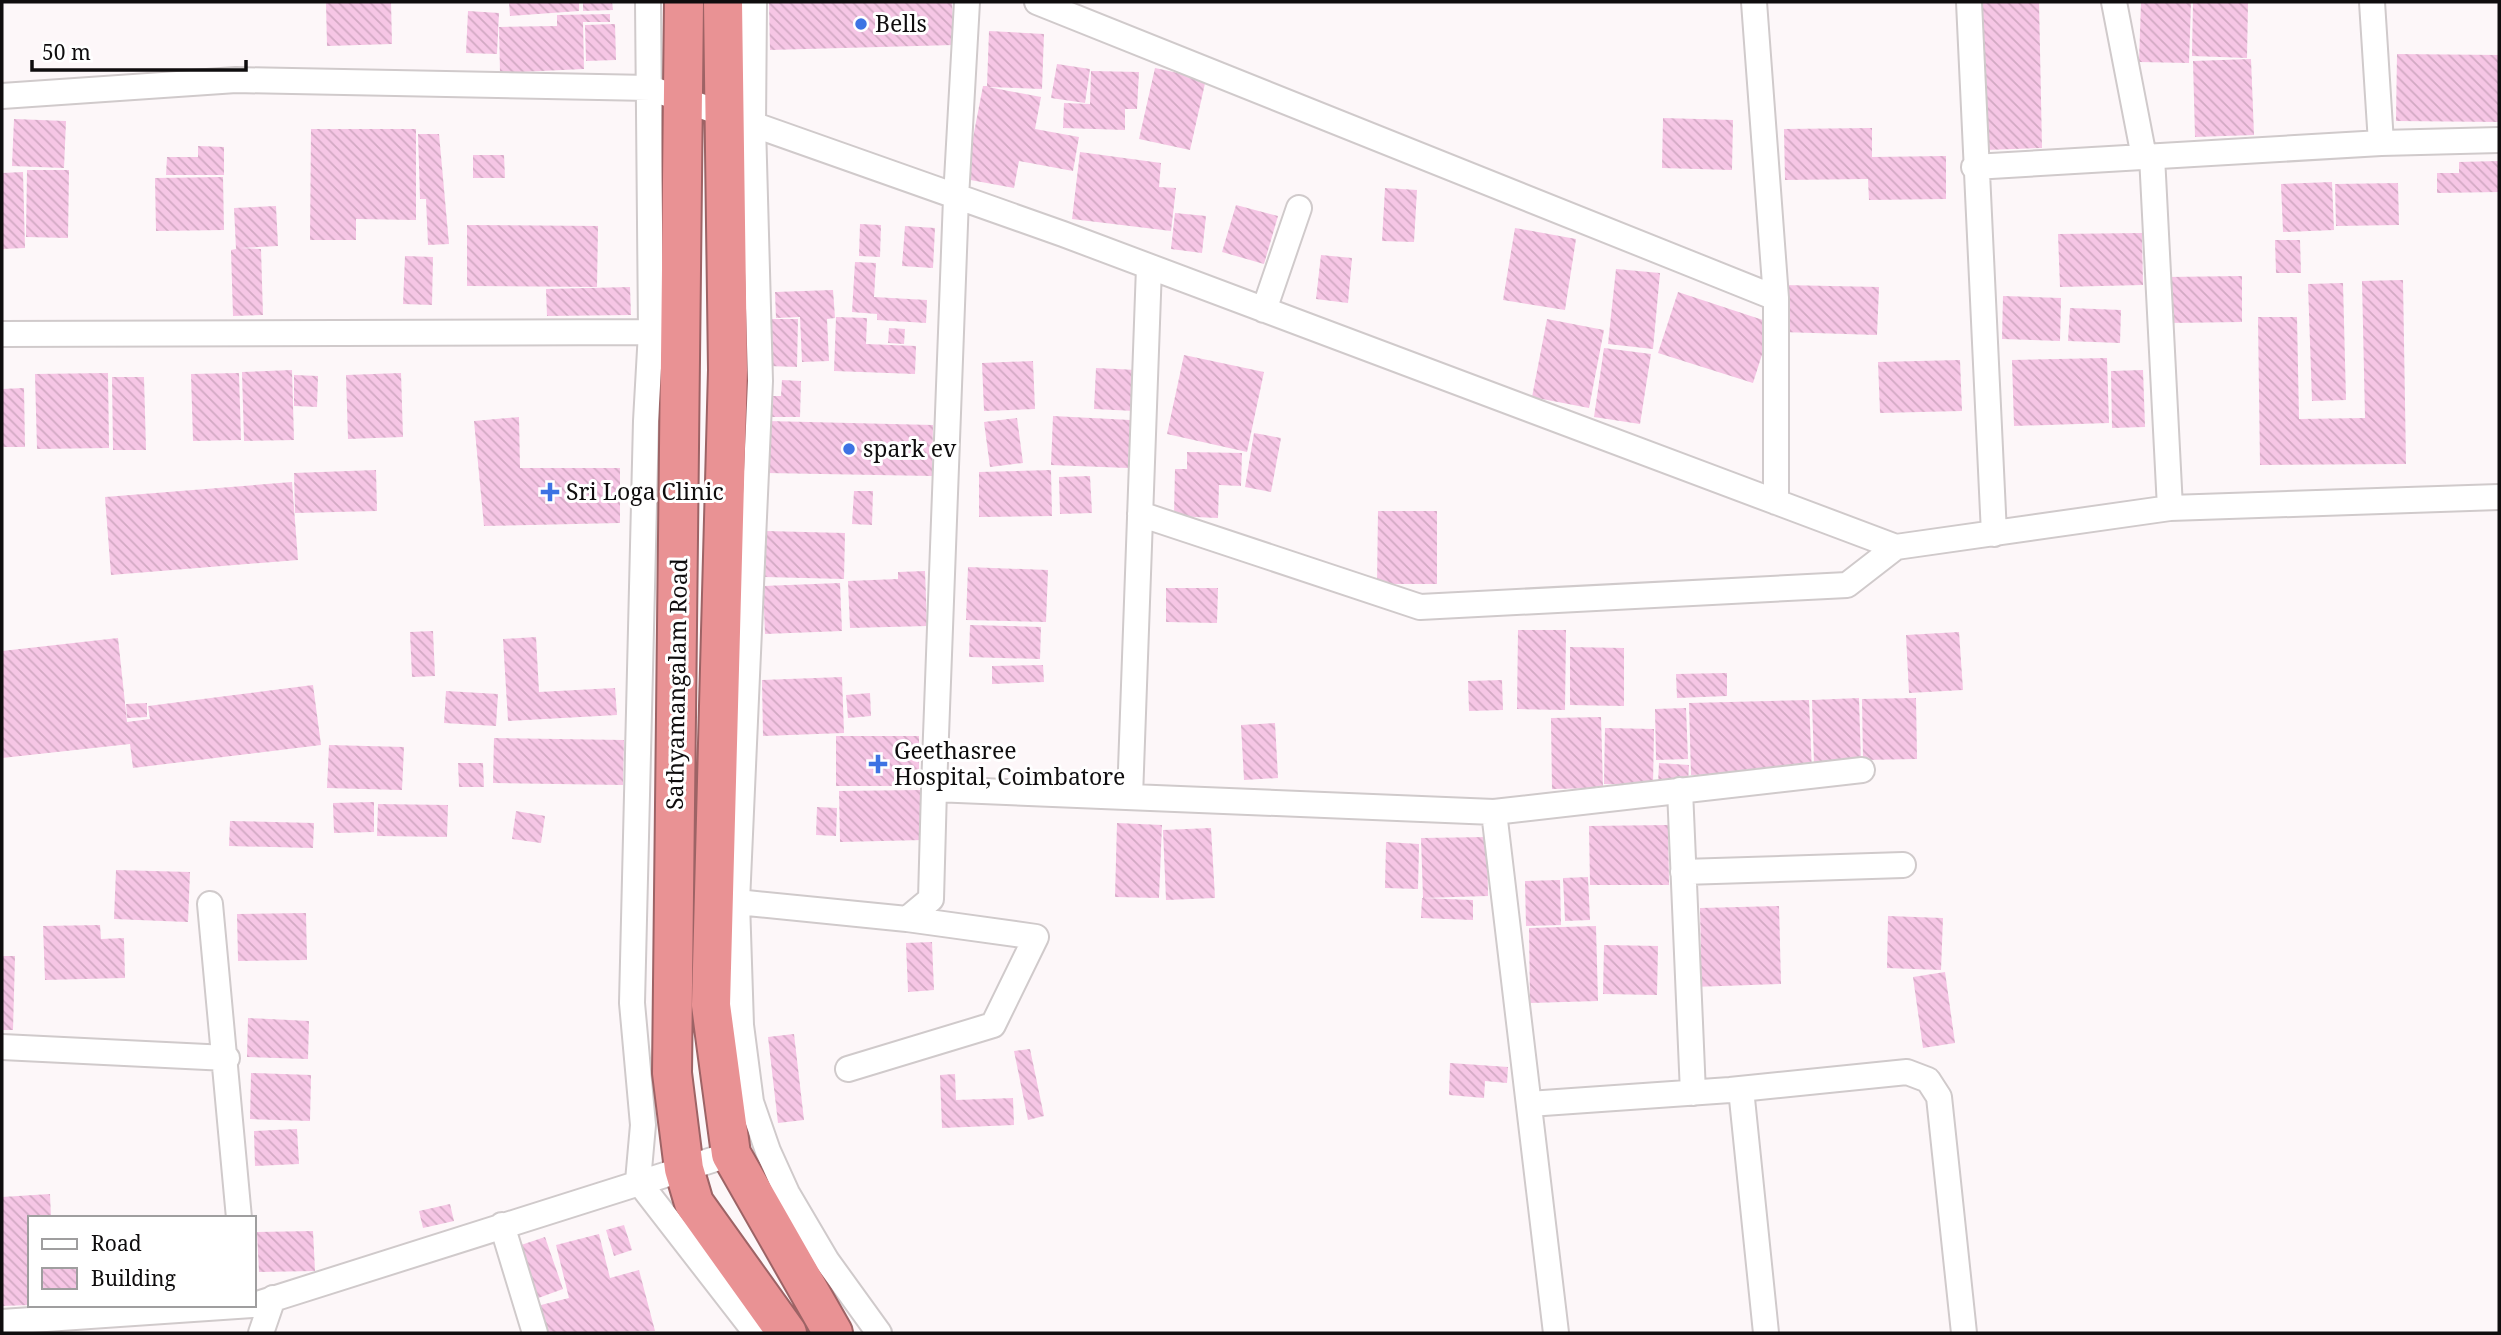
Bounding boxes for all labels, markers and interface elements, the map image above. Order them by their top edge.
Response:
place label: Bells [875,7,927,39]
marker: Bells [853,16,869,32]
scale bar [32,28,245,72]
text: 50 m [42,38,91,66]
place label: spark ev [863,432,957,464]
marker: spark ev [841,441,857,457]
place label: Sri Loga Clinic [566,475,724,507]
marker: Sri Loga Clinic [540,482,560,502]
street label: Sathyamangalam Road [658,558,694,810]
place label: Geethasree Hospital, Coimbatore [894,734,1125,792]
marker: Geethasree Hospital, Coimbatore [868,754,888,774]
legend [28,1216,256,1307]
text: Road [91,1229,142,1257]
text: Building [91,1264,176,1292]

